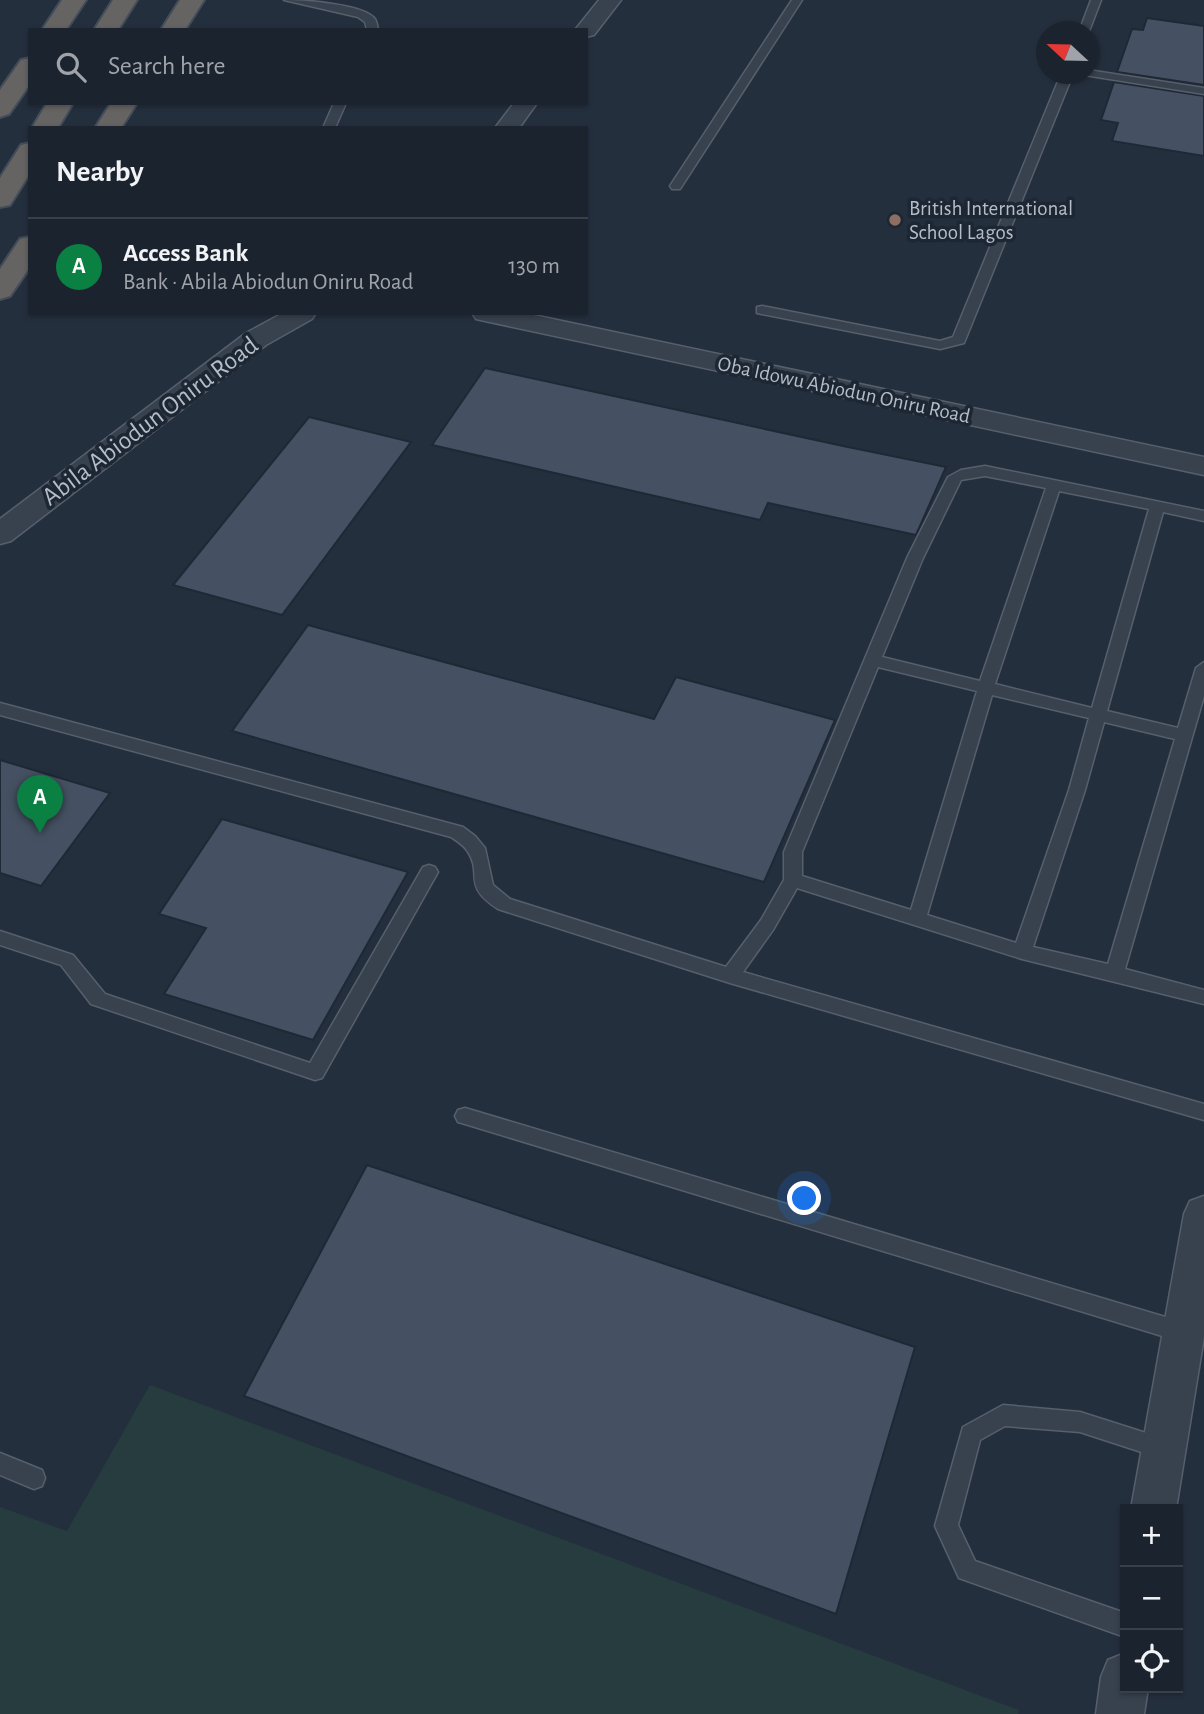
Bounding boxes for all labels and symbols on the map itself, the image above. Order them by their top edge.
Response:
north arrow [1036,21,1099,84]
place label: British International School Lagos [909,198,1073,243]
marker: British International School Lagos [887,212,903,228]
street label: Abila Abiodun Oniru Road [37,332,263,510]
street label: Oba Idowu Abiodun Oniru Road [716,353,972,427]
pin: A [17,775,63,833]
your location [787,1181,821,1215]

